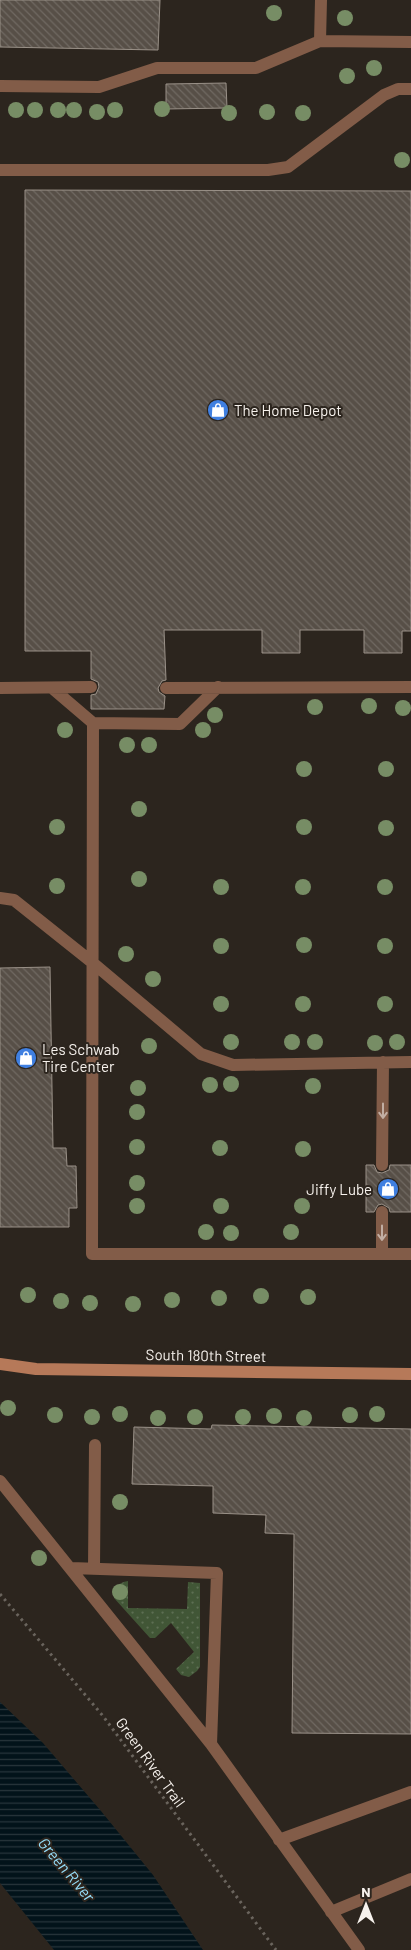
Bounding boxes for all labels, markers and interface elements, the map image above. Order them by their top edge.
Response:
shop icon: The Home Depot [206,398,230,422]
place label: The Home Depot [234,401,342,419]
place label: Les Schwab Tire Center [42,1040,120,1075]
shop icon: Les Schwab Tire Center [14,1046,38,1070]
one-way arrow [378,1102,388,1118]
shop icon: Jiffy Lube [376,1177,400,1201]
place label: Jiffy Lube [306,1180,372,1198]
one-way arrow [377,1224,387,1241]
street label: South 180th Street [146,1345,266,1365]
street label: Green River Trail [113,1714,189,1810]
water label: Green River [35,1833,100,1906]
north arrow [341,1880,391,1930]
text: N [361,1883,371,1900]

